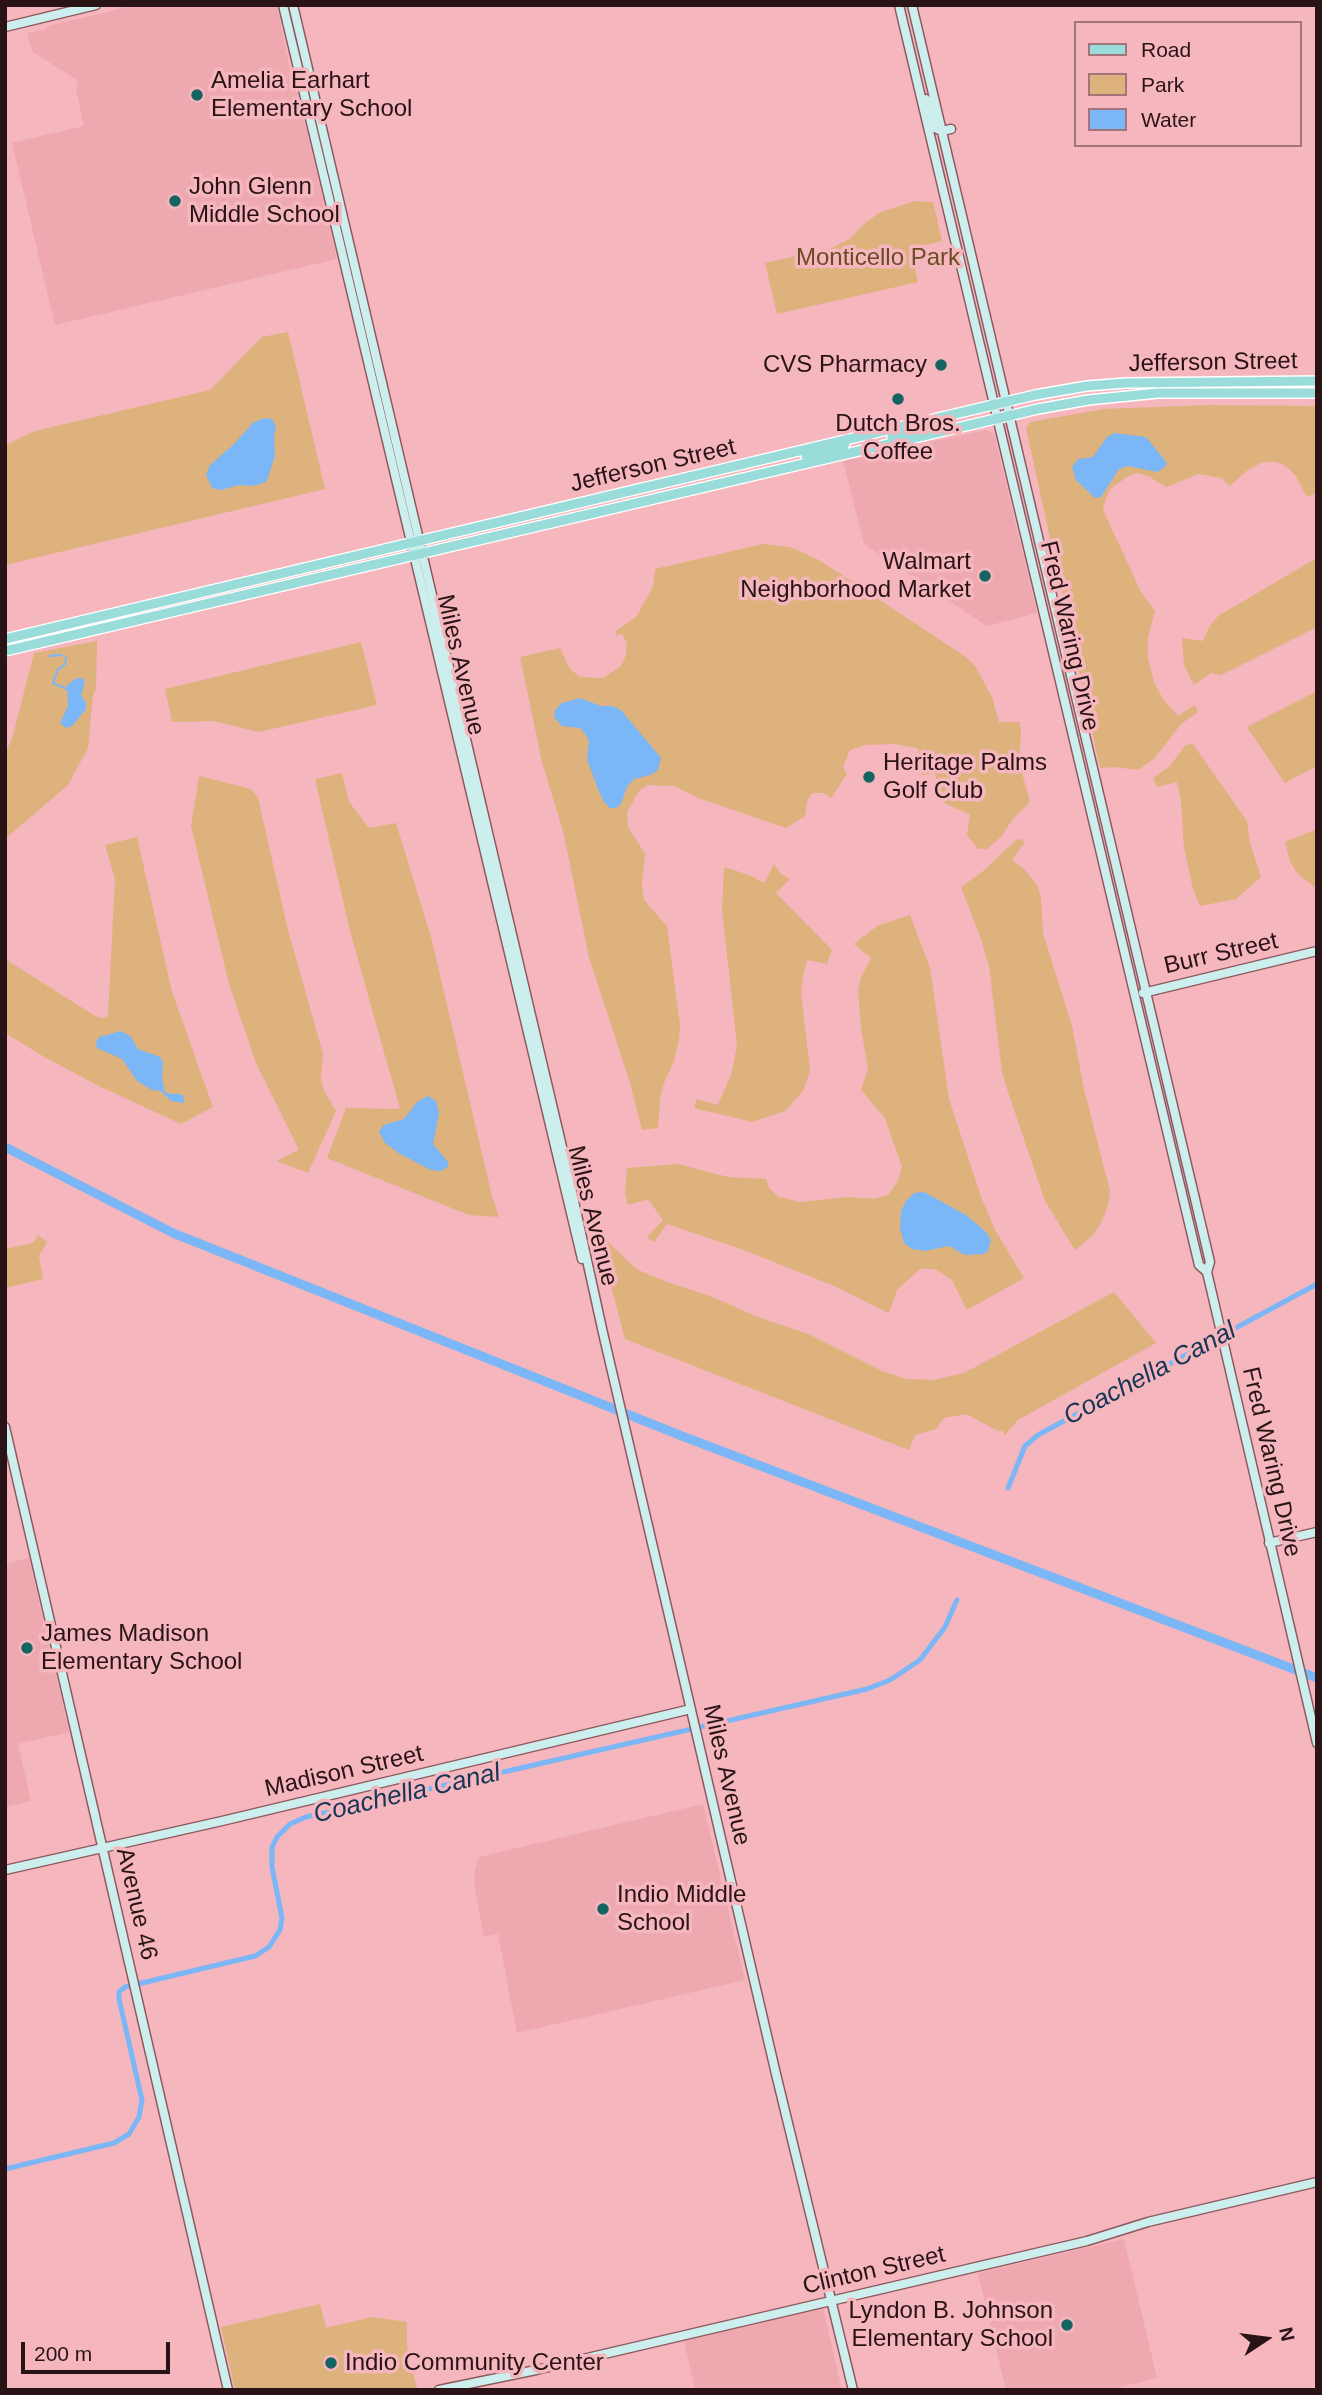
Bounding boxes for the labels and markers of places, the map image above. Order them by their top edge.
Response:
place label: Amelia Earhart Elementary School [211,67,412,123]
marker: Amelia Earhart Elementary School [189,87,205,103]
place label: John Glenn Middle School [189,173,340,229]
marker: John Glenn Middle School [167,193,183,209]
place label: CVS Pharmacy [763,351,927,379]
marker: CVS Pharmacy [933,357,949,373]
marker: Dutch Bros. Coffee [890,391,906,407]
place label: Dutch Bros. Coffee [835,410,961,466]
place label: Walmart Neighborhood Market [740,548,971,604]
marker: Walmart Neighborhood Market [977,568,993,584]
place label: Heritage Palms Golf Club [883,749,1047,805]
marker: Heritage Palms Golf Club [861,769,877,785]
place label: James Madison Elementary School [41,1620,242,1676]
marker: James Madison Elementary School [19,1640,35,1656]
place label: Indio Middle School [617,1881,746,1937]
marker: Indio Middle School [595,1901,611,1917]
place label: Lyndon B. Johnson Elementary School [848,2297,1053,2353]
marker: Lyndon B. Johnson Elementary School [1059,2317,1075,2333]
place label: Indio Community Center [345,2349,604,2377]
marker: Indio Community Center [323,2355,339,2371]

